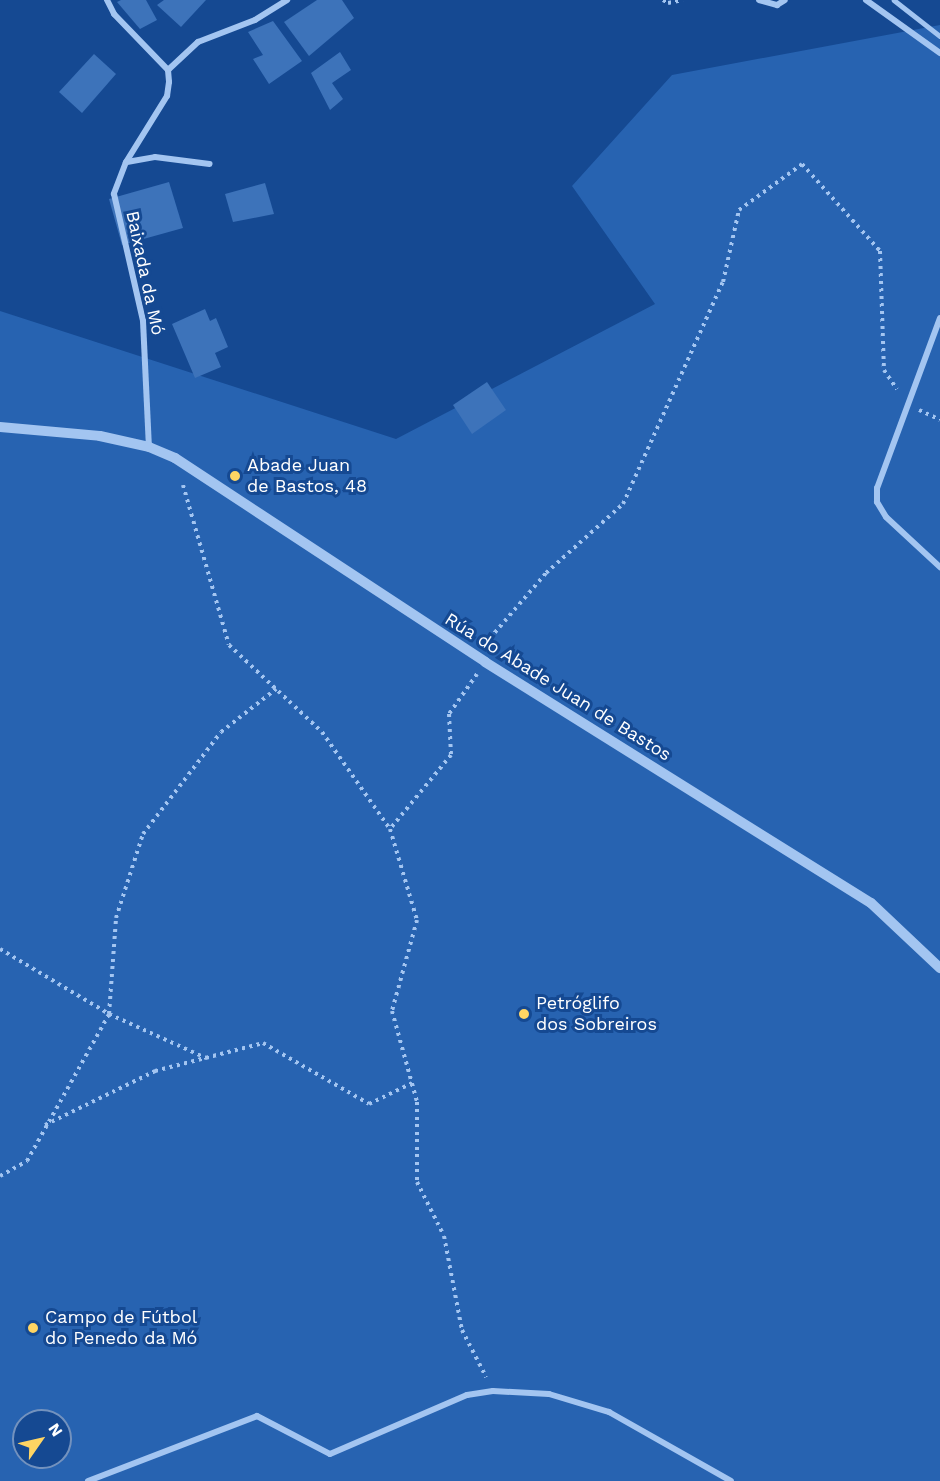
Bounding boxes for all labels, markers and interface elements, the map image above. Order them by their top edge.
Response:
street label: Baixada da Mó [121,208,169,338]
place label: Abade Juan de Bastos, 48 [247,455,367,498]
marker: Abade Juan de Bastos, 48 [228,469,242,483]
street label: Rúa do Abade Juan de Bastos [440,608,676,766]
place label: Petróglifo dos Sobreiros [536,993,657,1036]
marker: Petróglifo dos Sobreiros [517,1007,531,1021]
place label: Campo de Fútbol do Penedo da Mó [45,1307,198,1350]
marker: Campo de Fútbol do Penedo da Mó [26,1321,40,1335]
north arrow [12,1409,72,1469]
text: N [44,1420,67,1440]

